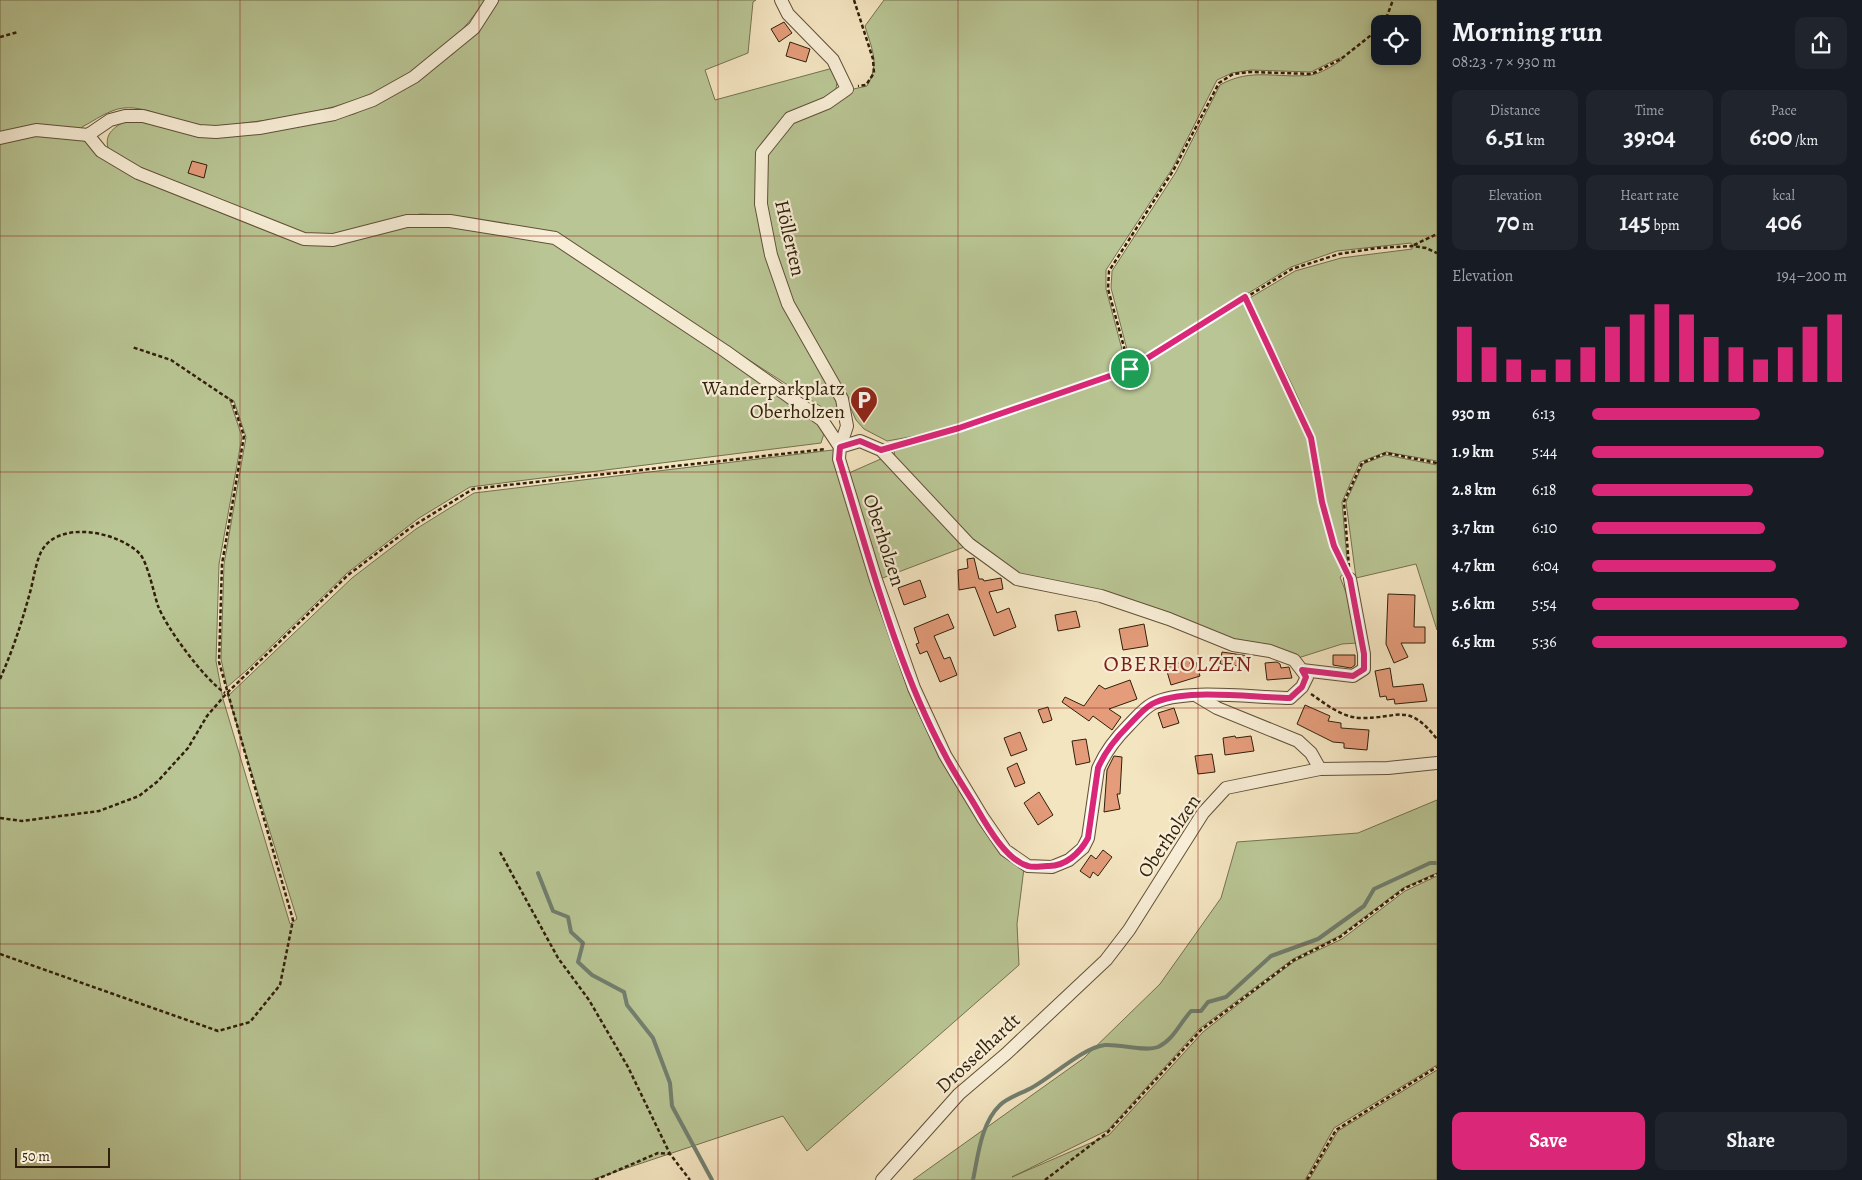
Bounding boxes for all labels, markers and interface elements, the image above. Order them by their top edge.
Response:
text: Morning run [1452,13,1602,51]
map controls [1371,15,1421,65]
button: locate [1371,15,1421,65]
button: share [1795,17,1847,69]
text: 08:23 · 7 × 930 m [1452,51,1556,73]
text: Distance [1490,101,1540,120]
text: Time [1635,101,1664,120]
text: Pace [1771,101,1797,120]
text: 6.51 [1485,120,1524,154]
text: 39:04 [1623,120,1676,154]
text: 6:00 [1749,120,1792,154]
text: km [1524,131,1545,150]
text: /km [1792,131,1818,150]
text: Elevation [1488,186,1542,205]
text: Heart rate [1620,186,1679,205]
text: kcal [1773,186,1795,205]
street label: Höllerten [768,197,812,279]
text: 70 [1496,205,1520,239]
text: 145 [1619,205,1651,239]
text: 406 [1766,205,1802,239]
text: m [1520,216,1534,235]
text: bpm [1651,216,1680,235]
text: Elevation [1452,265,1513,287]
text: 194–200 m [1776,265,1847,287]
pin [1109,348,1151,390]
icon: arrive [1116,355,1144,383]
place label: Wanderparkplatz Oberholzen [701,375,845,425]
parking icon: Wanderparkplatz Oberholzen [849,385,879,424]
text: 930 m [1452,403,1491,425]
text: 6:13 [1532,403,1555,425]
text: 1.9 km [1452,441,1494,463]
text: 5:44 [1532,441,1557,463]
text: 2.8 km [1452,479,1496,501]
text: 6:18 [1532,479,1556,501]
street label: Oberholzen [856,491,912,590]
text: 3.7 km [1452,517,1495,539]
text: 6:10 [1532,517,1557,539]
text: 4.7 km [1452,555,1495,577]
text: 6:04 [1532,555,1559,577]
text: 5.6 km [1452,593,1495,615]
text: 5:54 [1532,593,1557,615]
text: 6.5 km [1452,631,1495,653]
text: 5:36 [1532,631,1557,653]
district label: OBERHOLZEN [1103,649,1253,679]
street label: Oberholzen [1131,789,1207,883]
street label: Drosselhardt [930,1007,1026,1099]
button: Save [1452,1112,1645,1170]
button: Share [1655,1112,1847,1170]
scale bar [15,1145,110,1168]
text: 50 m [22,1147,50,1166]

